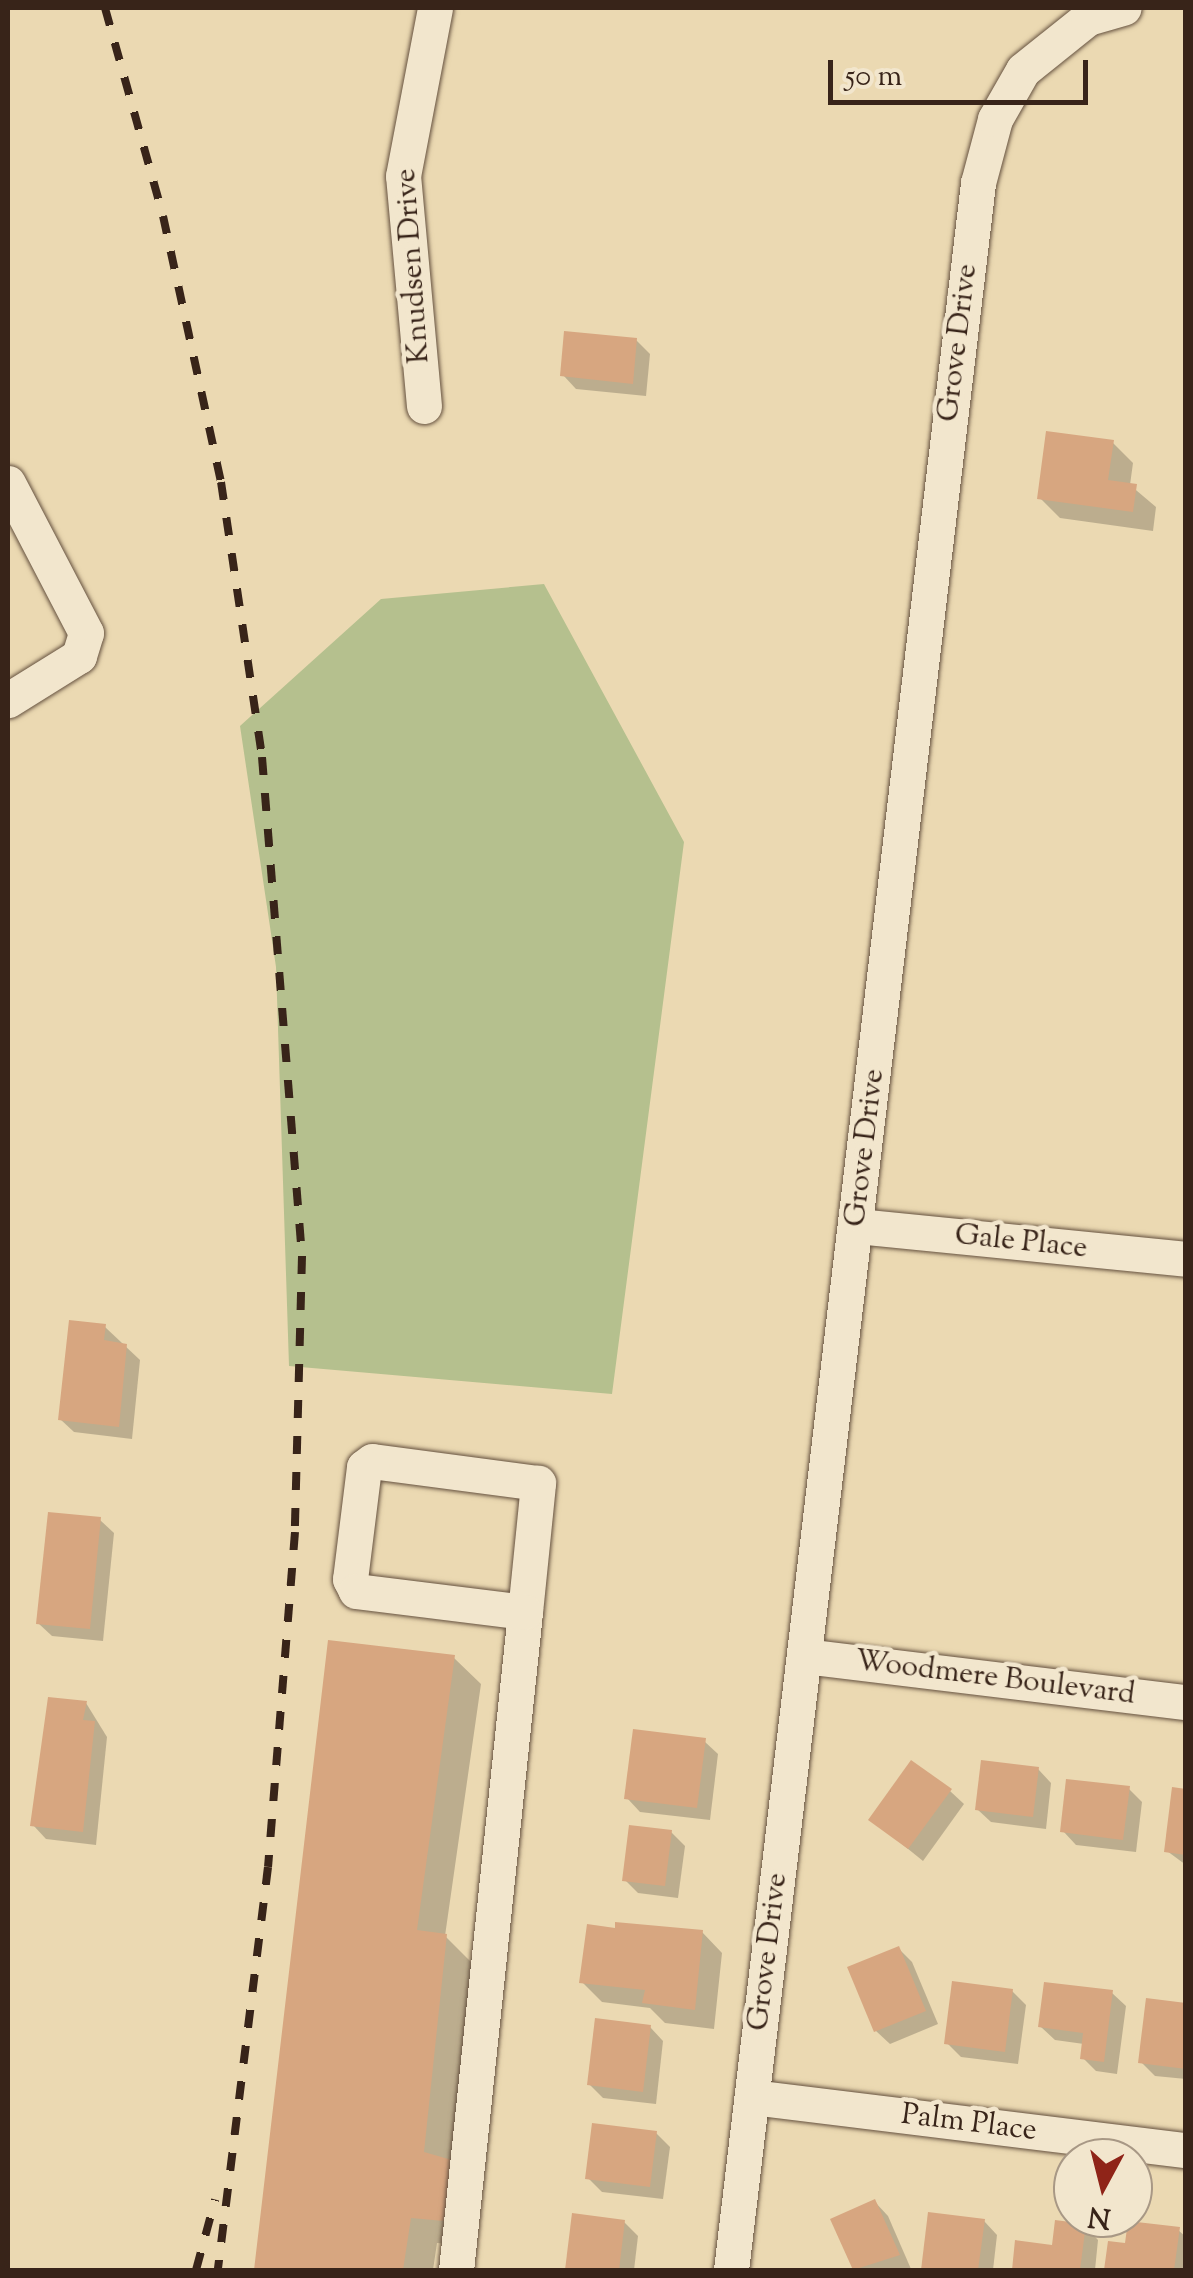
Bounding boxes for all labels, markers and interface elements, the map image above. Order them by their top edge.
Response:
scale bar [833,40,1093,102]
text: 50 m [845,56,902,99]
street label: Knudsen Drive [389,167,439,365]
street label: Grove Drive [931,262,987,424]
street label: Grove Drive [838,1067,894,1229]
street label: Gale Place [953,1218,1089,1268]
street label: Woodmere Boulevard [853,1644,1137,1714]
street label: Grove Drive [741,1871,797,2033]
street label: Palm Place [899,2098,1039,2150]
north arrow [1053,2138,1153,2238]
text: N [1086,2195,1113,2237]

